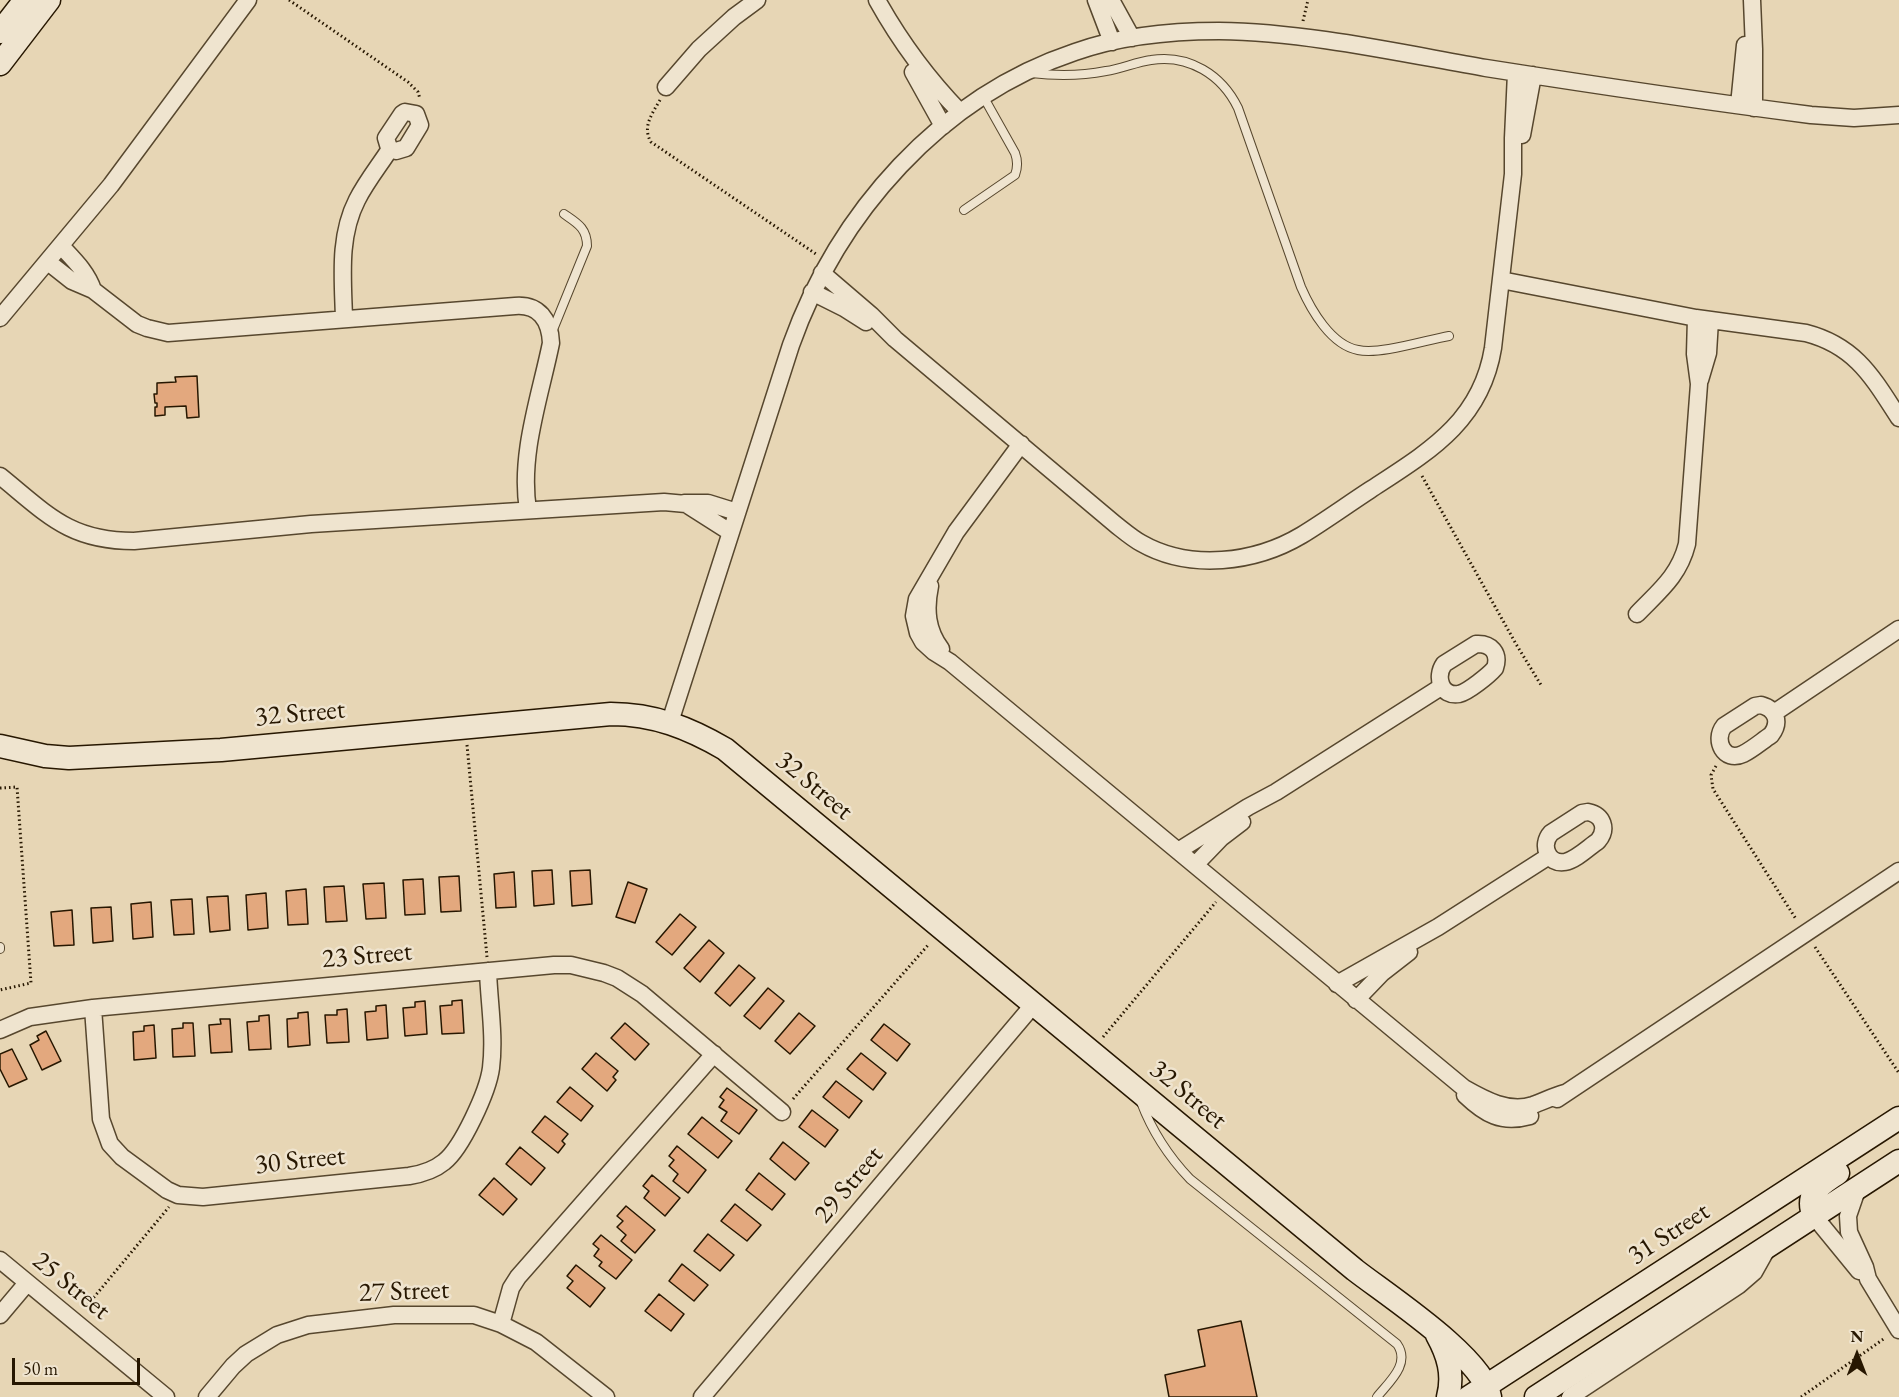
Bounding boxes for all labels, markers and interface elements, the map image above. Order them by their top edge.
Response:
street label: 32 Street [253,694,347,734]
street label: 32 Street [769,744,859,828]
street label: 23 Street [320,936,414,976]
street label: 32 Street [1143,1053,1233,1137]
street label: 30 Street [253,1140,347,1182]
street label: 29 Street [807,1140,891,1230]
street label: 31 Street [1622,1196,1716,1272]
street label: 25 Street [26,1245,116,1327]
street label: 27 Street [358,1274,450,1310]
north arrow [1827,1325,1887,1385]
text: N [1851,1326,1863,1347]
scale bar [15,1346,142,1384]
text: 50 m [23,1357,58,1380]

